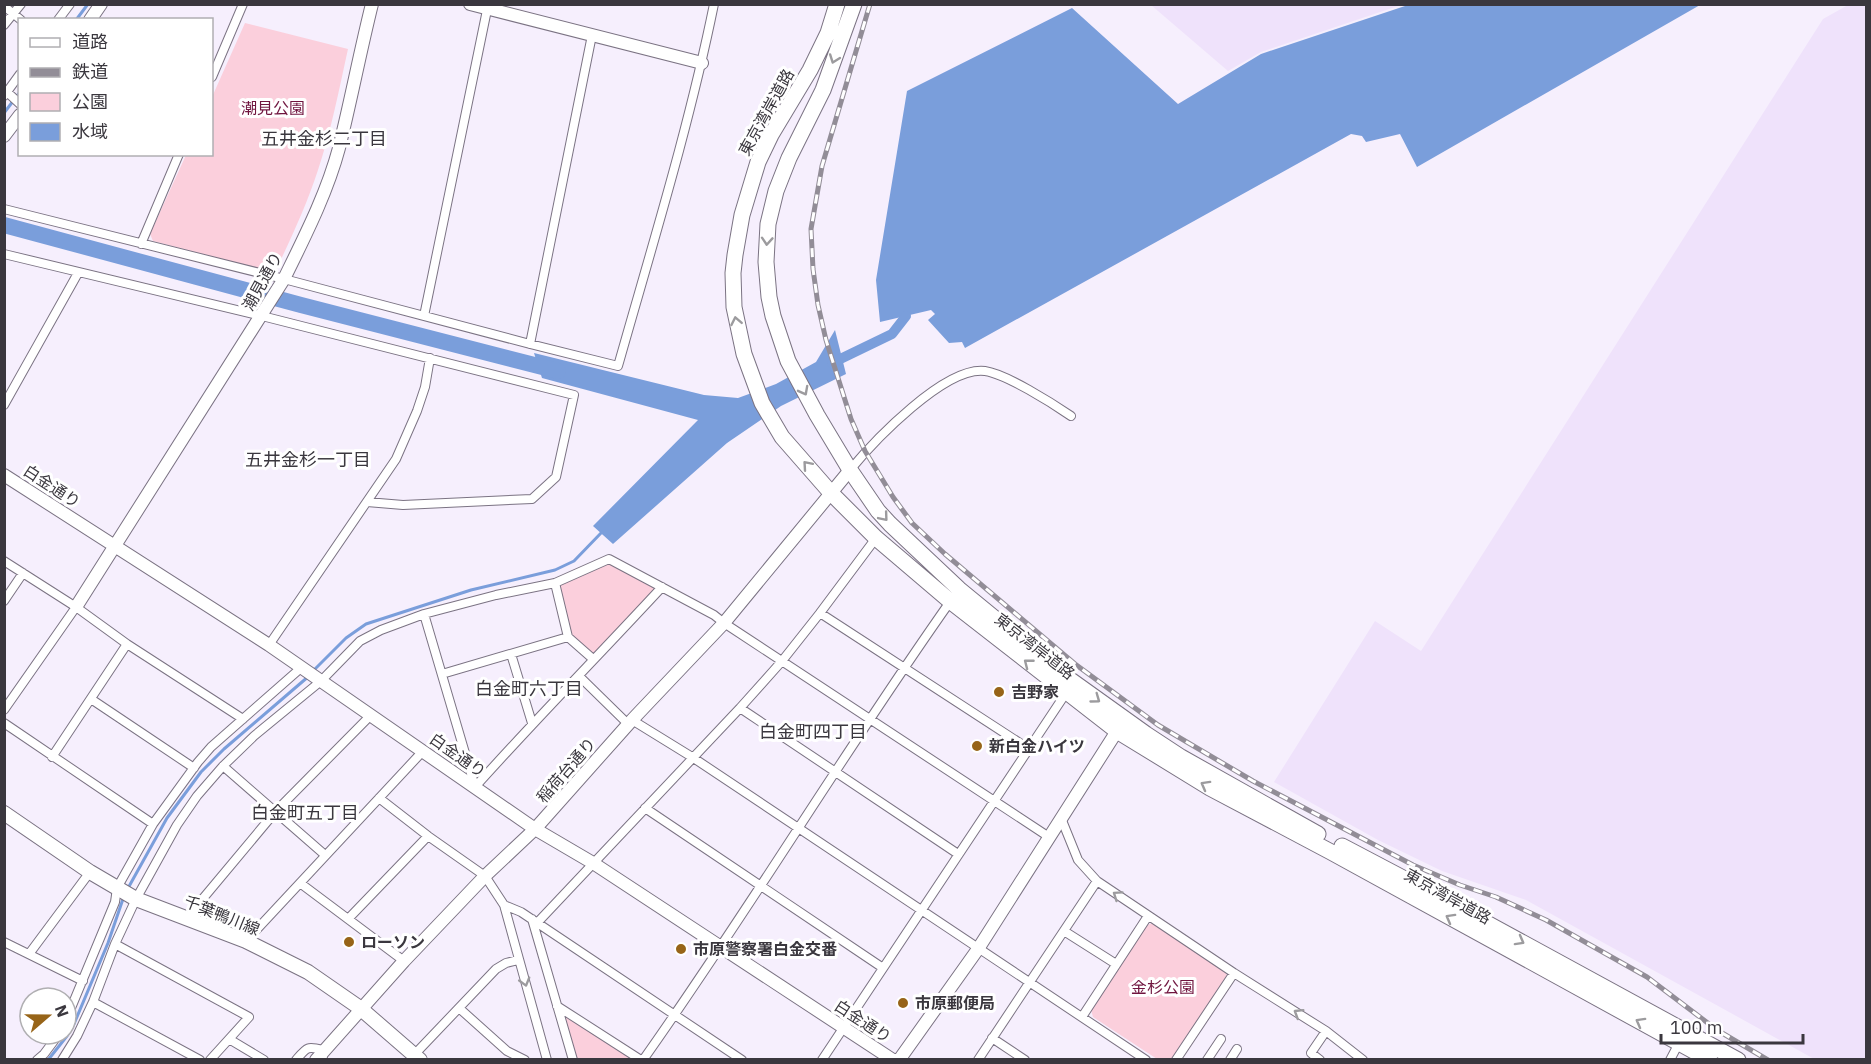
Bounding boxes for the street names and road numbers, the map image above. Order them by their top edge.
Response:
street label: 東京湾岸道路 [734,65,798,159]
street label: 潮見通り [238,248,286,314]
street label: 白金通り [20,460,84,512]
street label: 東京湾岸道路 [991,609,1079,683]
street label: 白金通り [426,728,490,782]
street label: 稲荷台通り [532,733,600,807]
street label: 東京湾岸道路 [1401,864,1495,928]
street label: 千葉鴨川線 [181,891,263,939]
street label: 白金通り [831,995,895,1047]

